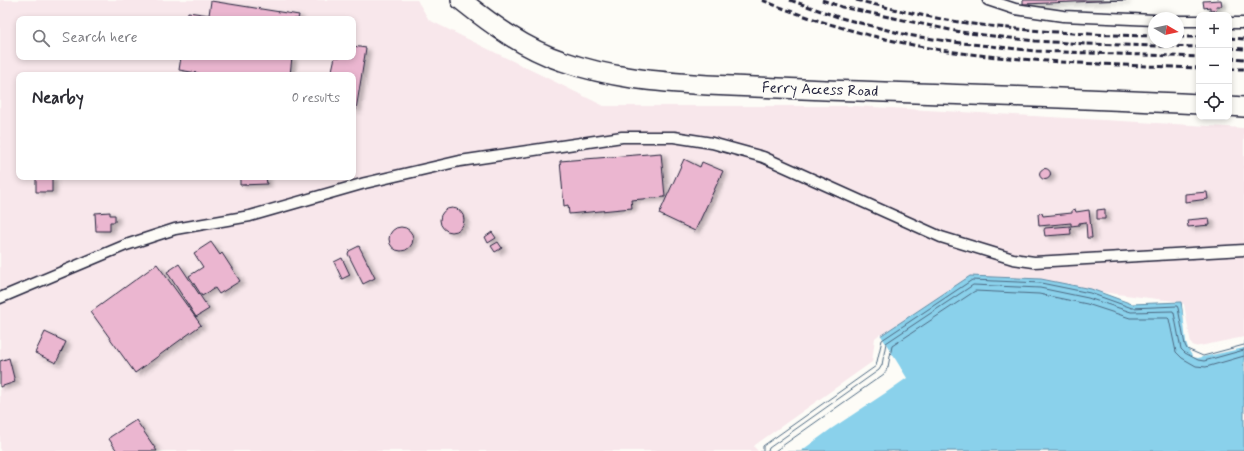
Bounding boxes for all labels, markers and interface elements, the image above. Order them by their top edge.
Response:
north arrow [1148,12,1184,48]
map controls [1196,12,1232,120]
button: + [1196,12,1232,48]
search box [16,16,356,60]
icon: search [30,27,52,49]
text: Search here [62,28,138,48]
button: − [1196,48,1232,84]
street label: Ferry Access Road [761,78,879,102]
button: locate [1196,84,1232,120]
text: Nearby [32,87,84,109]
text: 0 results [292,90,340,107]

